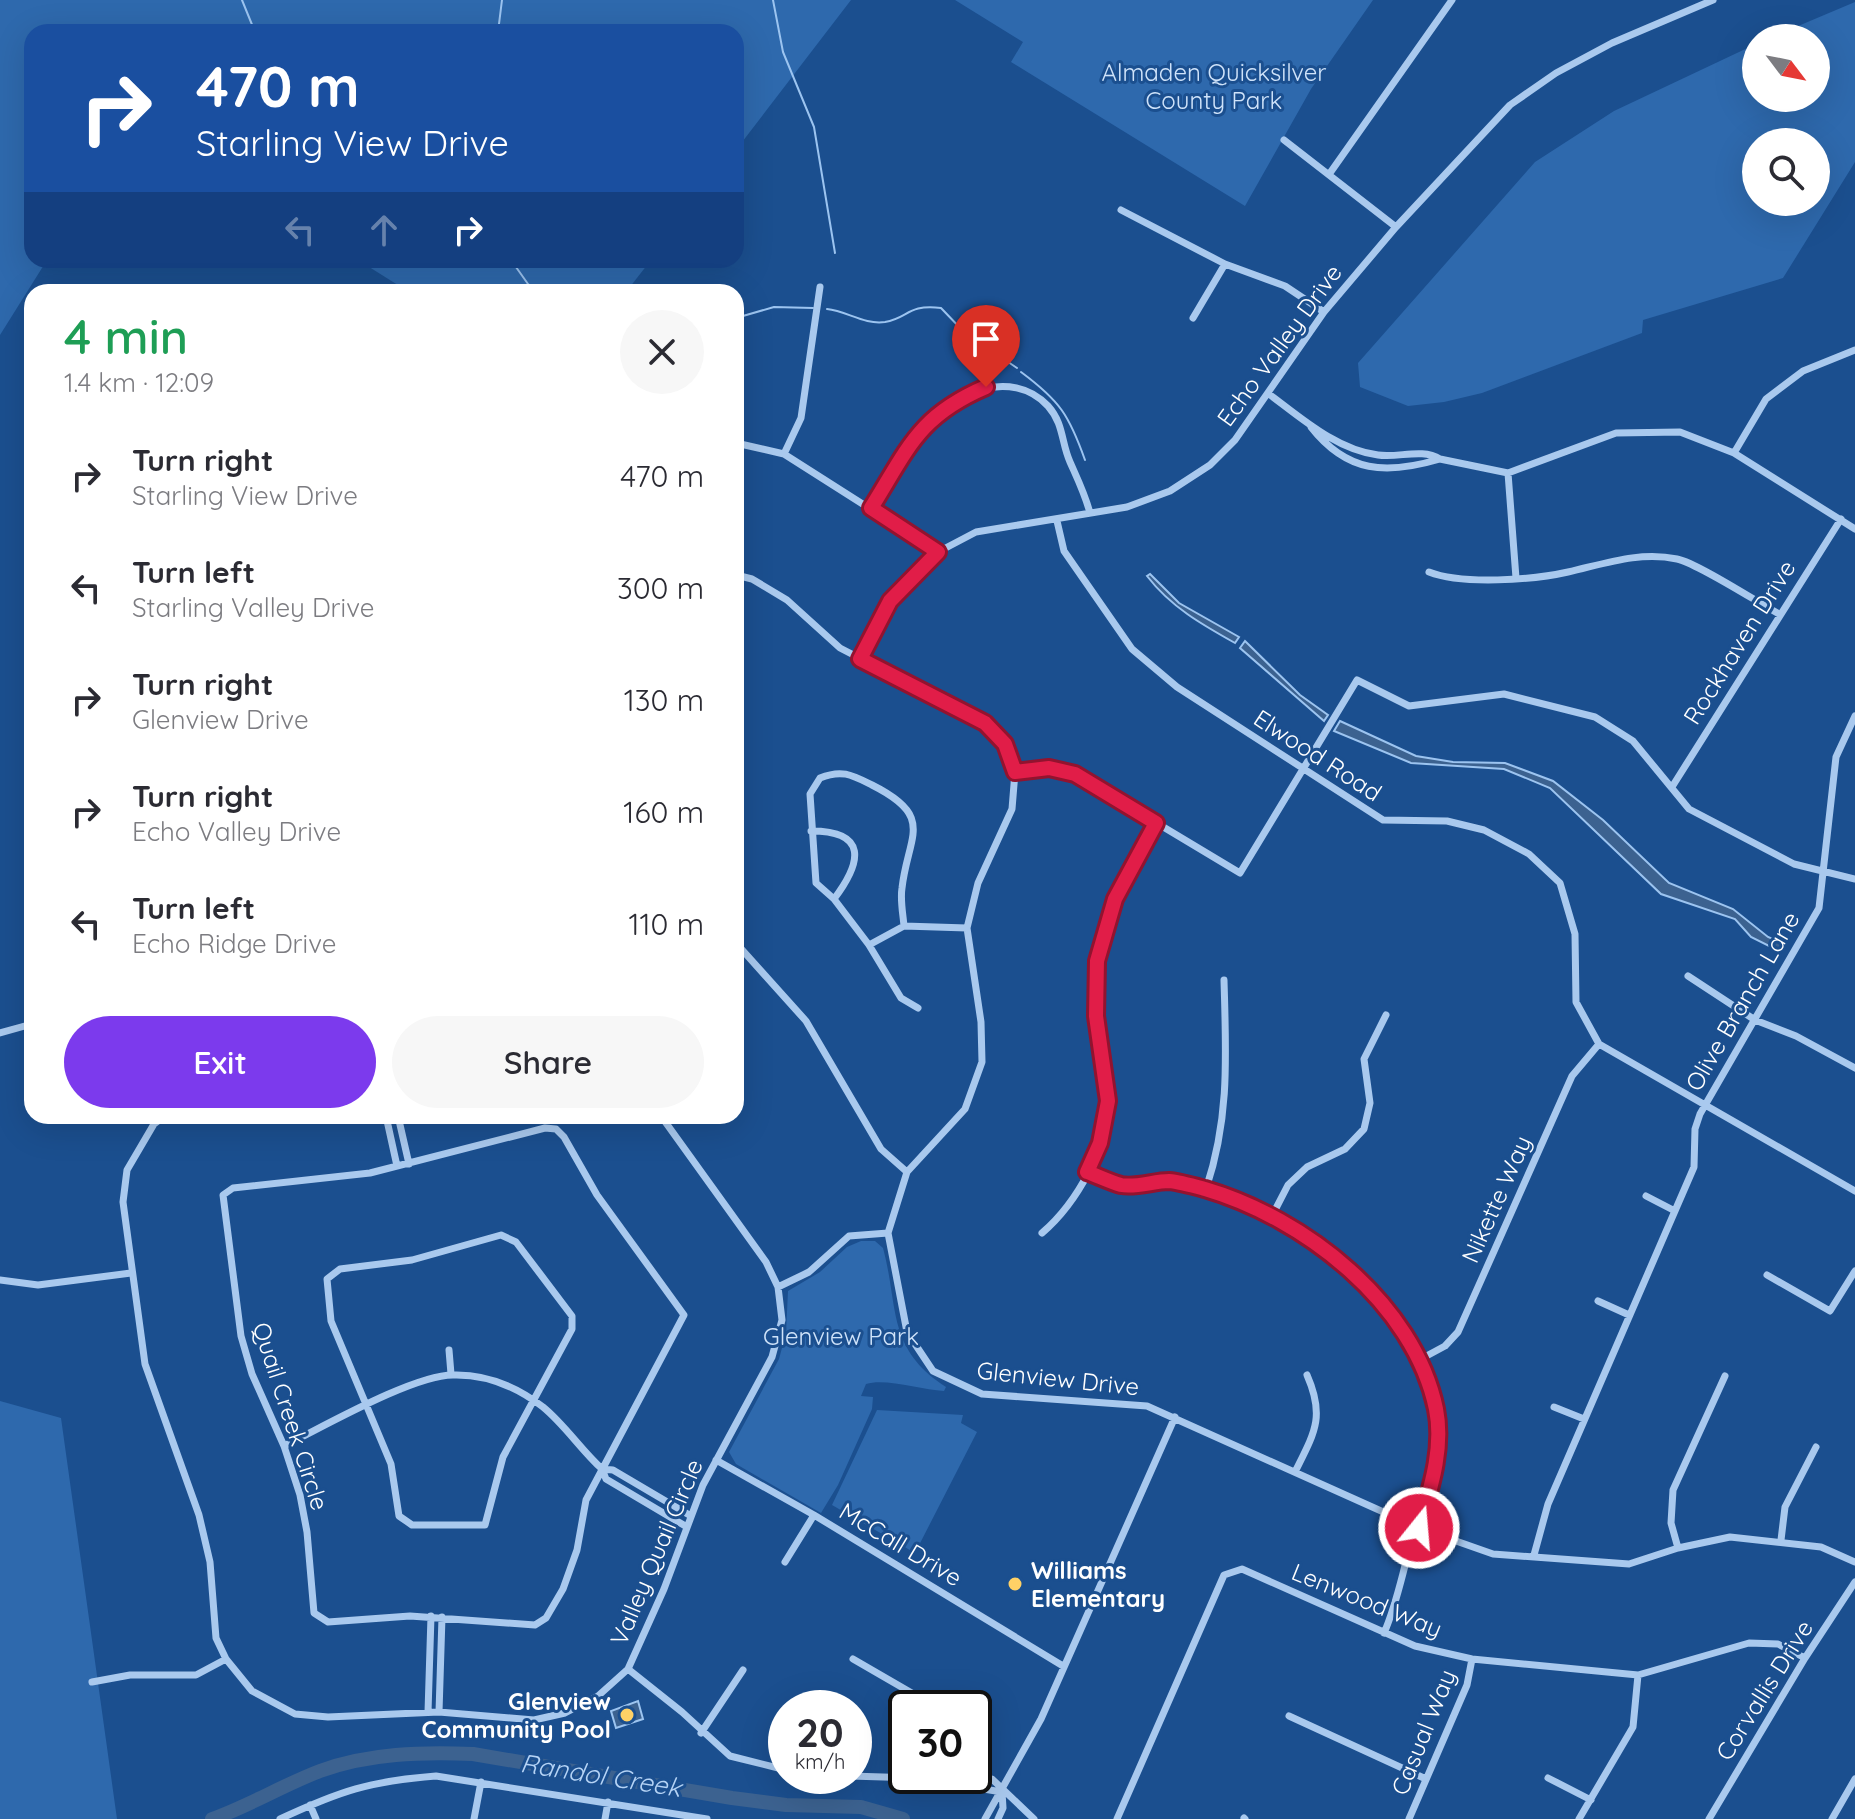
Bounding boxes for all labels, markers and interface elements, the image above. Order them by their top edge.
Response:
north arrow [1742,24,1830,112]
map controls [1742,24,1830,216]
text: 470 m [196,51,360,121]
icon: right [64,56,168,160]
park label: Almaden Quicksilver County Park [1101,57,1327,115]
text: Starling View Drive [196,120,509,165]
button: search [1742,128,1830,216]
icon: left [278,208,322,252]
icon: ahead [362,208,406,252]
icon: right [446,208,490,252]
street label: Echo Valley Drive [1210,258,1348,432]
pin [952,305,1020,387]
text: 4 min [64,306,188,366]
button: close [620,310,704,394]
icon: arrive [964,317,1008,361]
text: 1.4 km · 12:09 [64,366,214,399]
text: Turn right [132,441,273,479]
icon: right [64,454,108,498]
text: 470 m [620,457,704,495]
text: Starling View Drive [132,479,358,512]
text: Turn left [132,553,255,591]
street label: Rockhaven Drive [1677,554,1801,730]
icon: left [64,566,108,610]
text: 300 m [617,569,704,607]
text: Starling Valley Drive [132,591,375,624]
text: Turn right [132,665,273,703]
icon: right [64,678,108,722]
text: 130 m [624,681,704,719]
text: Glenview Drive [132,703,309,736]
street label: Elwood Road [1248,703,1388,807]
text: Turn right [132,777,273,815]
icon: right [64,790,108,834]
text: 160 m [623,793,704,831]
text: Echo Valley Drive [132,815,341,848]
text: Turn left [132,889,255,927]
icon: left [64,902,108,946]
text: 110 m [628,905,704,943]
street label: Olive Branch Lane [1678,906,1806,1096]
text: Echo Ridge Drive [132,927,337,960]
button: Exit [64,1016,376,1108]
button: Share [392,1016,704,1108]
street label: Nikette Way [1455,1131,1537,1267]
street label: Quail Creek Circle [246,1318,336,1514]
park label: Glenview Park [763,1321,919,1351]
street label: Glenview Drive [975,1355,1141,1401]
street label: Valley Quail Circle [603,1454,709,1650]
position arrow [1377,1486,1461,1570]
street label: McCall Drive [834,1496,968,1592]
place label: Williams Elementary [1031,1555,1165,1613]
street label: Lenwood Way [1287,1556,1447,1644]
marker: Williams Elementary [1006,1575,1024,1593]
street label: Corvallis Drive [1709,1614,1819,1766]
street label: Casual Way [1384,1665,1462,1799]
place label: Glenview Community Pool [421,1686,611,1744]
speed limit sign: 30 [888,1690,992,1794]
marker: Glenview Community Pool [618,1706,636,1724]
text: 20 [796,1707,844,1757]
water label: Randol Creek [518,1746,686,1804]
text: km/h [795,1749,845,1774]

